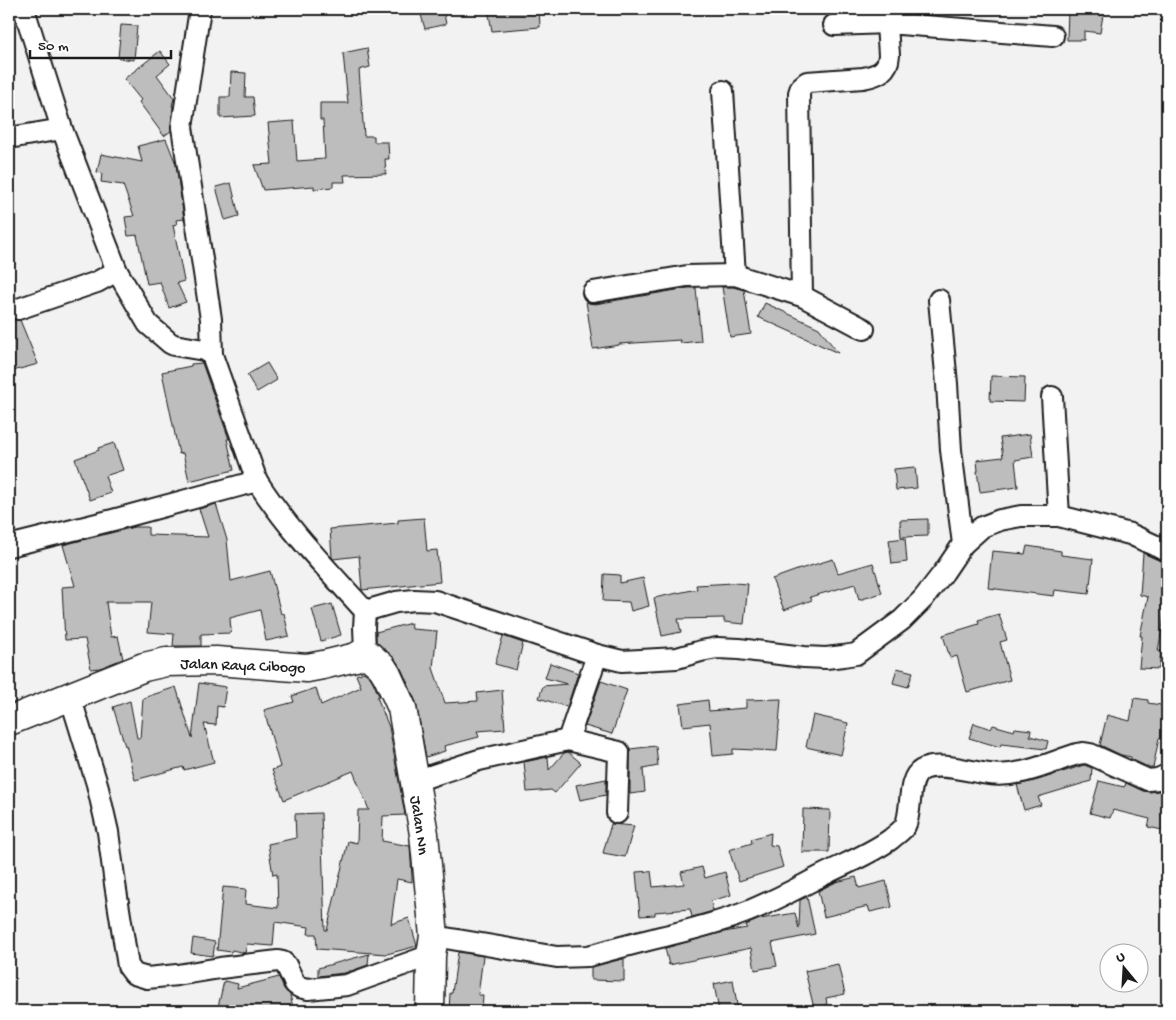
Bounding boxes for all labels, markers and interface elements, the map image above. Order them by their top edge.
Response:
scale bar [30,28,171,60]
text: 50 m [38,38,69,56]
street label: Jalan Raya Cibogo [180,656,306,679]
street label: Jalan Nn [404,795,431,857]
north arrow [1098,942,1148,992]
text: U [1114,949,1127,967]

